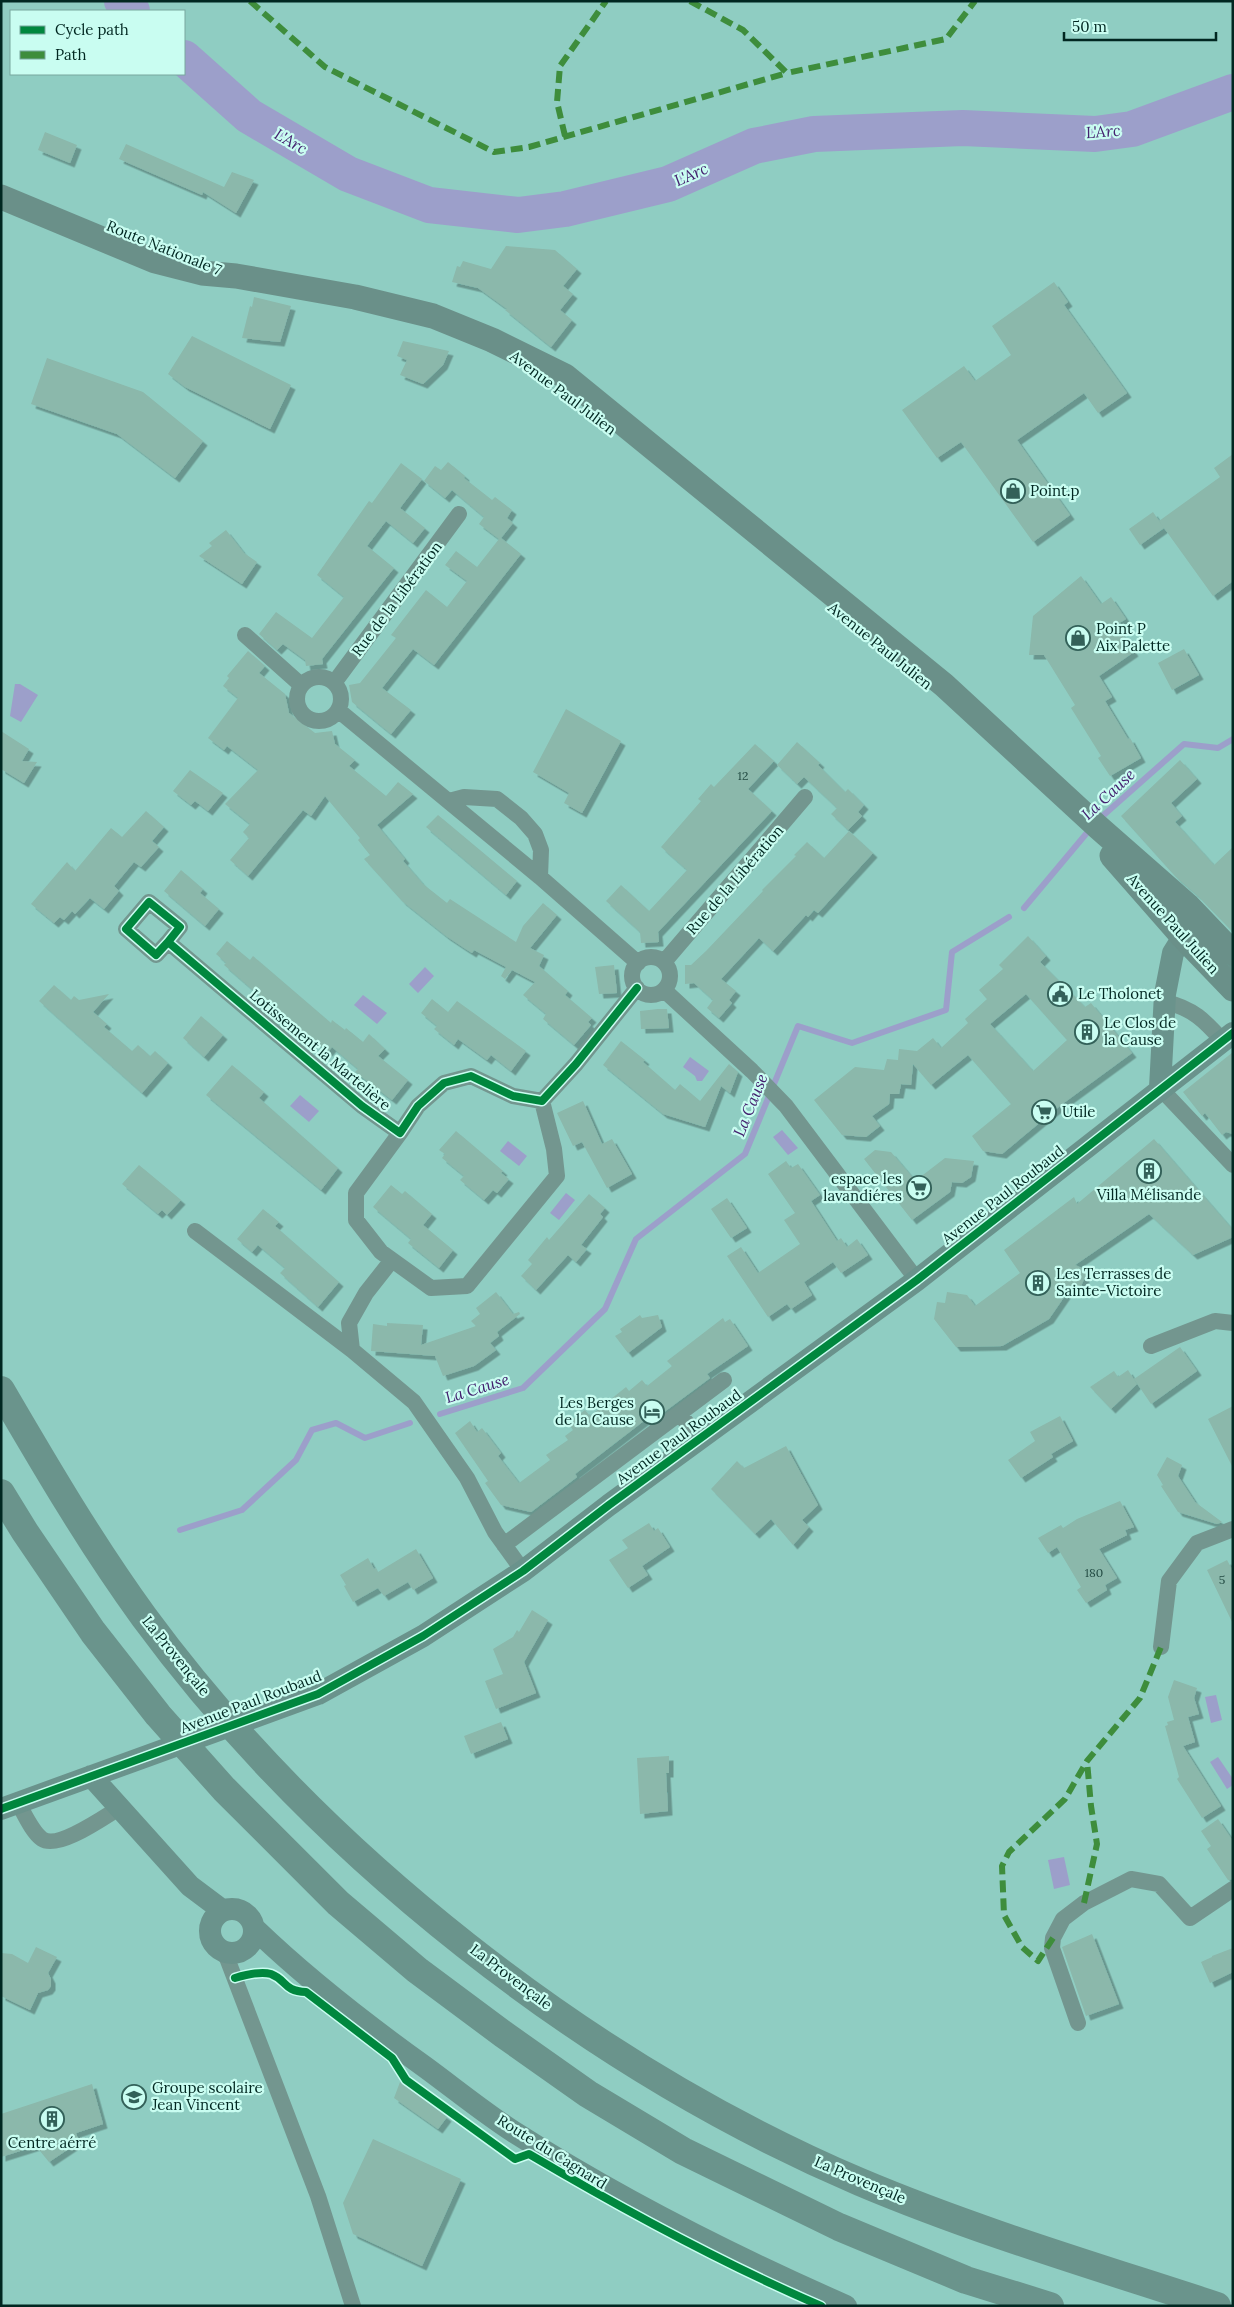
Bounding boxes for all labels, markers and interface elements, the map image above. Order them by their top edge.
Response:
legend [10,10,185,75]
scale bar [1064,10,1216,42]
text: 50 m [1072,17,1107,36]
text: Cycle path [55,20,129,39]
text: Path [55,45,86,64]
water label: L'Arc [1085,120,1121,142]
water label: L'Arc [271,124,311,158]
water label: L'Arc [671,158,711,190]
street label: Route Nationale 7 [104,216,225,279]
street label: Avenue Paul Julien [505,346,620,439]
shop icon: Point.p [1000,478,1026,504]
place label: Point.p [1030,481,1079,500]
street label: Rue de la Libération [347,538,446,660]
street label: Avenue Paul Julien [824,597,936,693]
place label: Point P Aix Palette [1095,619,1170,655]
shop icon: Point P Aix Palette [1065,625,1091,651]
water label: La Cause [1077,764,1139,824]
house number: 12 [738,768,748,783]
street label: Rue de la Libération [682,821,787,938]
street label: Avenue Paul Julien [1123,869,1223,978]
public building icon: Le Tholonet [1047,981,1073,1007]
place label: Le Tholonet [1078,984,1162,1003]
street label: Lotissement la Martelière [246,985,395,1114]
place label: Le Clos de la Cause [1104,1013,1176,1049]
building icon: Le Clos de la Cause [1074,1019,1100,1045]
water label: La Cause [728,1070,772,1139]
supermarket icon: Utile [1031,1099,1057,1125]
place label: Utile [1062,1102,1095,1121]
street label: Avenue Paul Roubaud [937,1141,1068,1249]
building icon: Villa Mélisande [1136,1158,1162,1184]
place label: espace les lavandiéres [823,1169,902,1205]
supermarket icon: espace les lavandiéres [906,1175,932,1201]
place label: Villa Mélisande [1096,1185,1201,1204]
place label: Les Terrasses de Sainte-Victoire [1056,1264,1171,1300]
building icon: Les Terrasses de Sainte-Victoire [1025,1270,1051,1296]
water label: La Cause [443,1369,512,1407]
street label: Avenue Paul Roubaud [612,1385,745,1489]
place label: Les Berges de la Cause [555,1393,634,1429]
hotel icon: Les Berges de la Cause [639,1399,665,1425]
house number: 180 [1085,1565,1103,1580]
house number: 5 [1219,1572,1225,1587]
street label: La Provençale [138,1612,214,1700]
street label: Avenue Paul Roubaud [177,1666,324,1738]
street label: La Provençale [467,1940,556,2014]
place label: Groupe scolaire Jean Vincent [151,2078,263,2114]
school or university icon: Groupe scolaire Jean Vincent [121,2084,147,2110]
building icon: Centre aérré [39,2106,65,2132]
street label: Route du Cagnard [494,2110,611,2193]
place label: Centre aérré [8,2133,96,2152]
street label: La Provençale [812,2152,909,2207]

